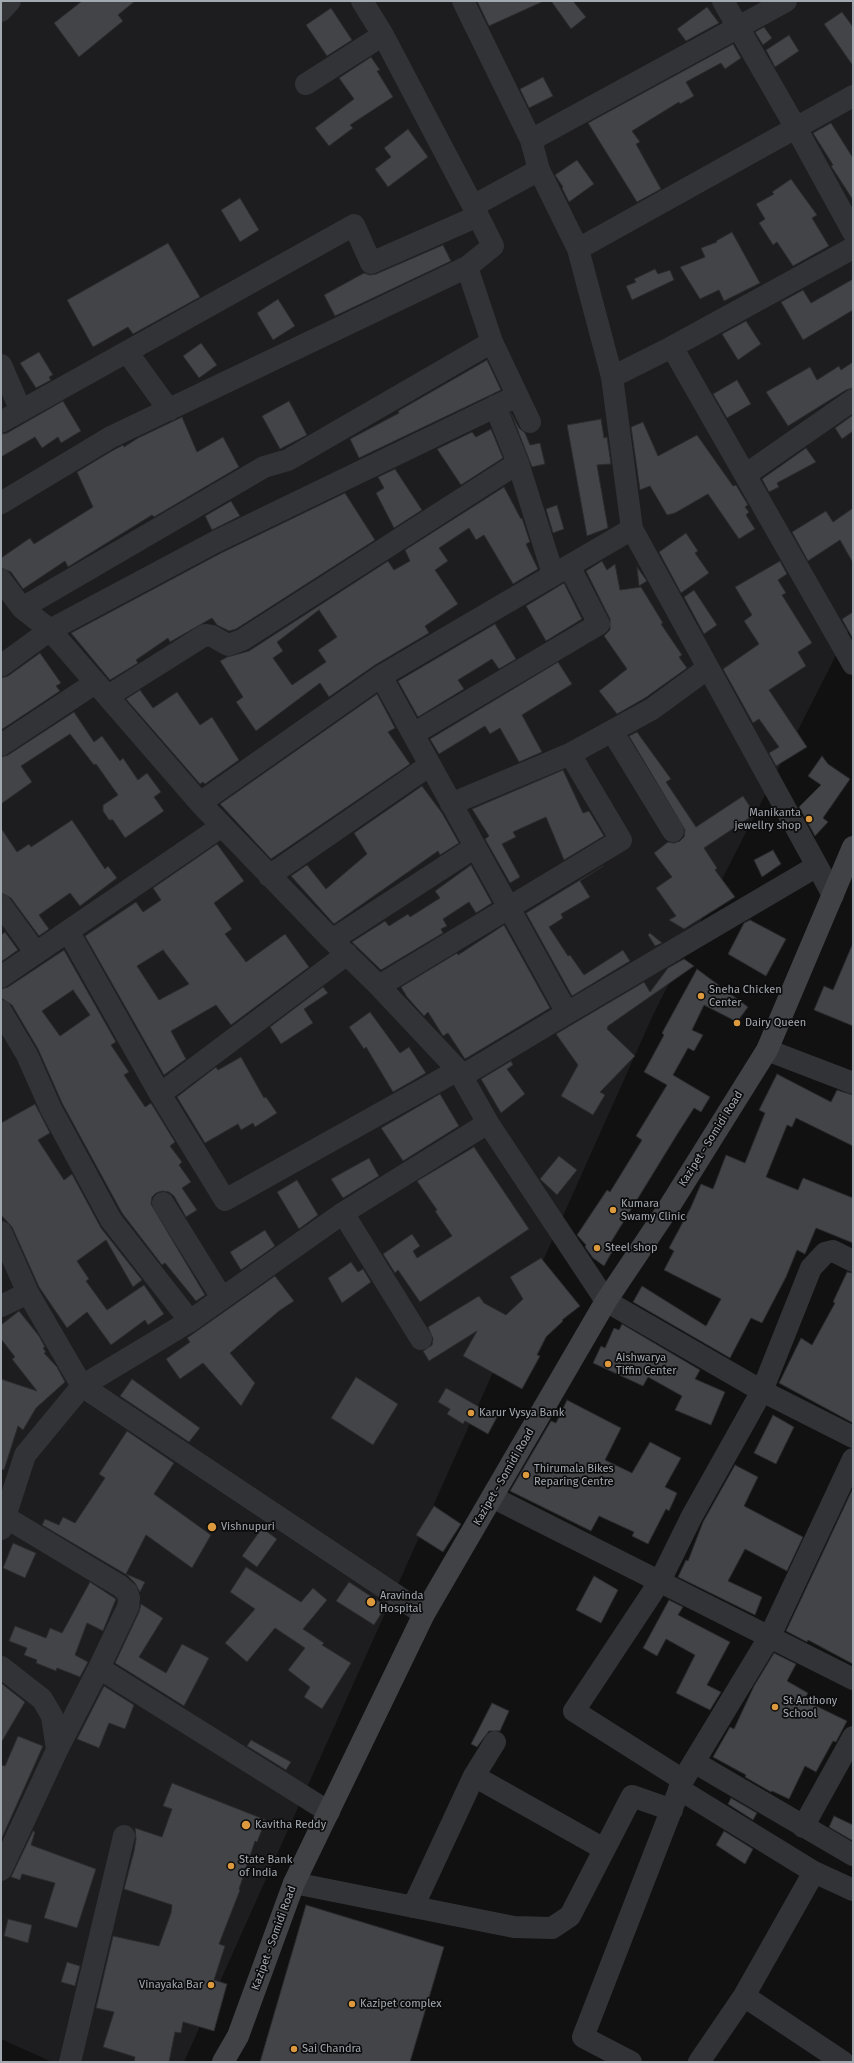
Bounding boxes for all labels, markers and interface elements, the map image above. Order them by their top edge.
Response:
place label: Manikanta jewellry shop [734,806,801,832]
marker: Manikanta jewellry shop [804,814,814,824]
place label: Sneha Chicken Center [709,983,782,1009]
marker: Sneha Chicken Center [696,991,706,1001]
place label: Dairy Queen [745,1016,806,1030]
marker: Dairy Queen [732,1018,742,1028]
street label: Kazipet - Somidi Road [676,1089,746,1189]
place label: Kumara Swamy Clinic [621,1197,686,1223]
marker: Kumara Swamy Clinic [608,1205,618,1215]
place label: Steel shop [605,1241,657,1255]
marker: Steel shop [592,1243,602,1253]
place label: Aishwarya Tiffin Center [616,1351,677,1377]
marker: Aishwarya Tiffin Center [603,1359,613,1369]
place label: Karur Vysya Bank [479,1406,564,1420]
marker: Karur Vysya Bank [466,1408,476,1418]
street label: Kazipet - Somidi Road [471,1426,537,1528]
place label: Thirumala Bikes Reparing Centre [534,1462,614,1488]
marker: Thirumala Bikes Reparing Centre [521,1470,531,1480]
place label: Vishnupuri [221,1520,275,1534]
marker: Vishnupuri [206,1521,218,1533]
place label: Aravinda Hospital [380,1589,424,1615]
marker: Aravinda Hospital [365,1596,377,1608]
place label: St Anthony School [783,1694,837,1720]
marker: St Anthony School [770,1702,780,1712]
place label: Kavitha Reddy [255,1818,326,1832]
marker: Kavitha Reddy [240,1819,252,1831]
place label: State Bank of India [239,1853,292,1879]
marker: State Bank of India [226,1861,236,1871]
street label: Kazipet - Somidi Road [249,1884,299,1992]
place label: Vinayaka Bar [139,1978,203,1992]
marker: Vinayaka Bar [206,1980,216,1990]
place label: Kazipet complex [360,1997,442,2011]
marker: Kazipet complex [347,1999,357,2009]
place label: Sai Chandra [302,2042,361,2056]
marker: Sai Chandra [289,2044,299,2054]

